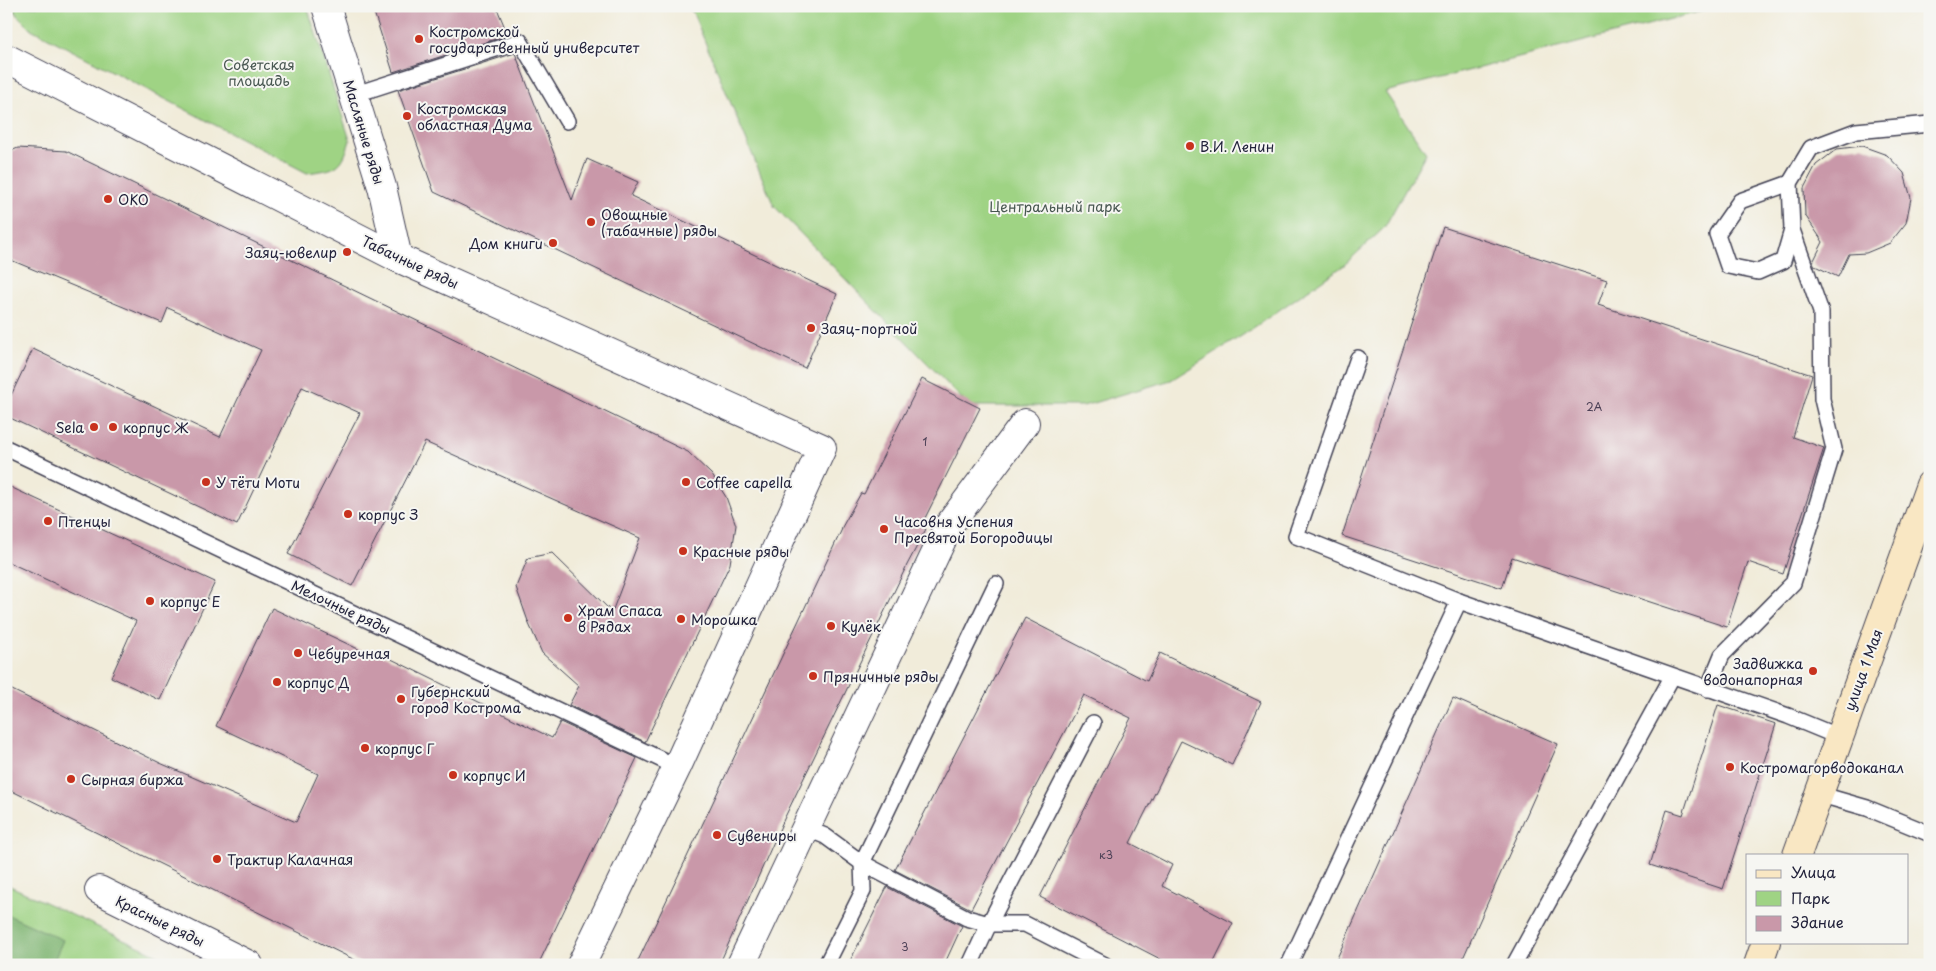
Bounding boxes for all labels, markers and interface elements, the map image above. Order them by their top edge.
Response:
place label: Костромской государственный университет [429,21,640,58]
marker: Костромской государственный университет [413,33,425,45]
park label: Советская площадь [223,54,295,91]
street label: Масляные ряды [338,77,390,187]
place label: Костромская областная Дума [417,98,533,135]
marker: Костромская областная Дума [401,110,413,122]
place label: В.И. Ленин [1200,136,1274,157]
marker: В.И. Ленин [1184,140,1196,152]
place label: ОКО [118,189,149,210]
marker: ОКО [102,193,114,205]
park label: Центральный парк [989,196,1121,217]
place label: Овощные (табачные) ряды [601,204,717,241]
marker: Овощные (табачные) ряды [585,216,597,228]
street label: Табачные ряды [358,230,462,294]
place label: Дом книги [469,233,543,254]
marker: Дом книги [547,237,559,249]
place label: Заяц-ювелир [245,242,337,263]
marker: Заяц-ювелир [341,246,353,258]
place label: Заяц-портной [821,318,917,339]
marker: Заяц-портной [805,322,817,334]
house number: 2А [1586,398,1603,415]
place label: Sela [56,417,84,438]
place label: корпус Ж [123,417,189,438]
marker: Sela [88,421,100,433]
marker: корпус Ж [107,421,119,433]
house number: 1 [923,433,928,450]
place label: У тёти Моти [216,472,300,493]
place label: Coffee capella [696,472,792,493]
marker: У тёти Моти [200,476,212,488]
marker: Coffee capella [680,476,692,488]
place label: корпус З [358,504,419,525]
marker: корпус З [342,508,354,520]
place label: Птенцы [58,511,111,532]
place label: Часовня Успения Пресвятой Богородицы [894,511,1053,548]
marker: Птенцы [42,515,54,527]
marker: Часовня Успения Пресвятой Богородицы [878,523,890,535]
place label: Красные ряды [693,541,789,562]
marker: Красные ряды [677,545,689,557]
street label: Мелочные ряды [288,575,394,639]
place label: корпус Е [160,591,221,612]
marker: корпус Е [144,595,156,607]
place label: Храм Спаса в Рядах [578,600,662,637]
place label: Морошка [691,609,758,630]
marker: Храм Спаса в Рядах [562,612,574,624]
marker: Морошка [675,613,687,625]
place label: Кулёк [841,616,882,637]
marker: Кулёк [825,620,837,632]
street label: улица 1 Мая [1839,626,1887,714]
place label: Чебуречная [308,643,390,664]
marker: Чебуречная [292,647,304,659]
place label: Задвижка водонапорная [1703,653,1803,690]
marker: Задвижка водонапорная [1807,665,1819,677]
place label: Пряничные ряды [823,666,939,687]
marker: Пряничные ряды [807,670,819,682]
place label: корпус Д [287,672,350,693]
marker: корпус Д [271,676,283,688]
place label: Губернский город Кострома [411,681,521,718]
marker: Губернский город Кострома [395,693,407,705]
place label: корпус Г [375,738,435,759]
marker: корпус Г [359,742,371,754]
place label: Костромагорводоканал [1740,757,1904,778]
marker: Костромагорводоканал [1724,761,1736,773]
place label: корпус И [463,765,526,786]
place label: Сырная биржа [81,769,184,790]
marker: корпус И [447,769,459,781]
marker: Сырная биржа [65,773,77,785]
place label: Сувениры [727,825,797,846]
marker: Сувениры [711,829,723,841]
house number: к3 [1099,846,1113,863]
place label: Трактир Калачная [227,849,353,870]
marker: Трактир Калачная [211,853,223,865]
legend [1746,854,1908,944]
text: Улица [1791,860,1836,883]
text: Парк [1791,886,1830,909]
street label: Красные ряды [112,890,208,952]
text: Здание [1791,910,1844,933]
house number: 3 [901,938,909,955]

